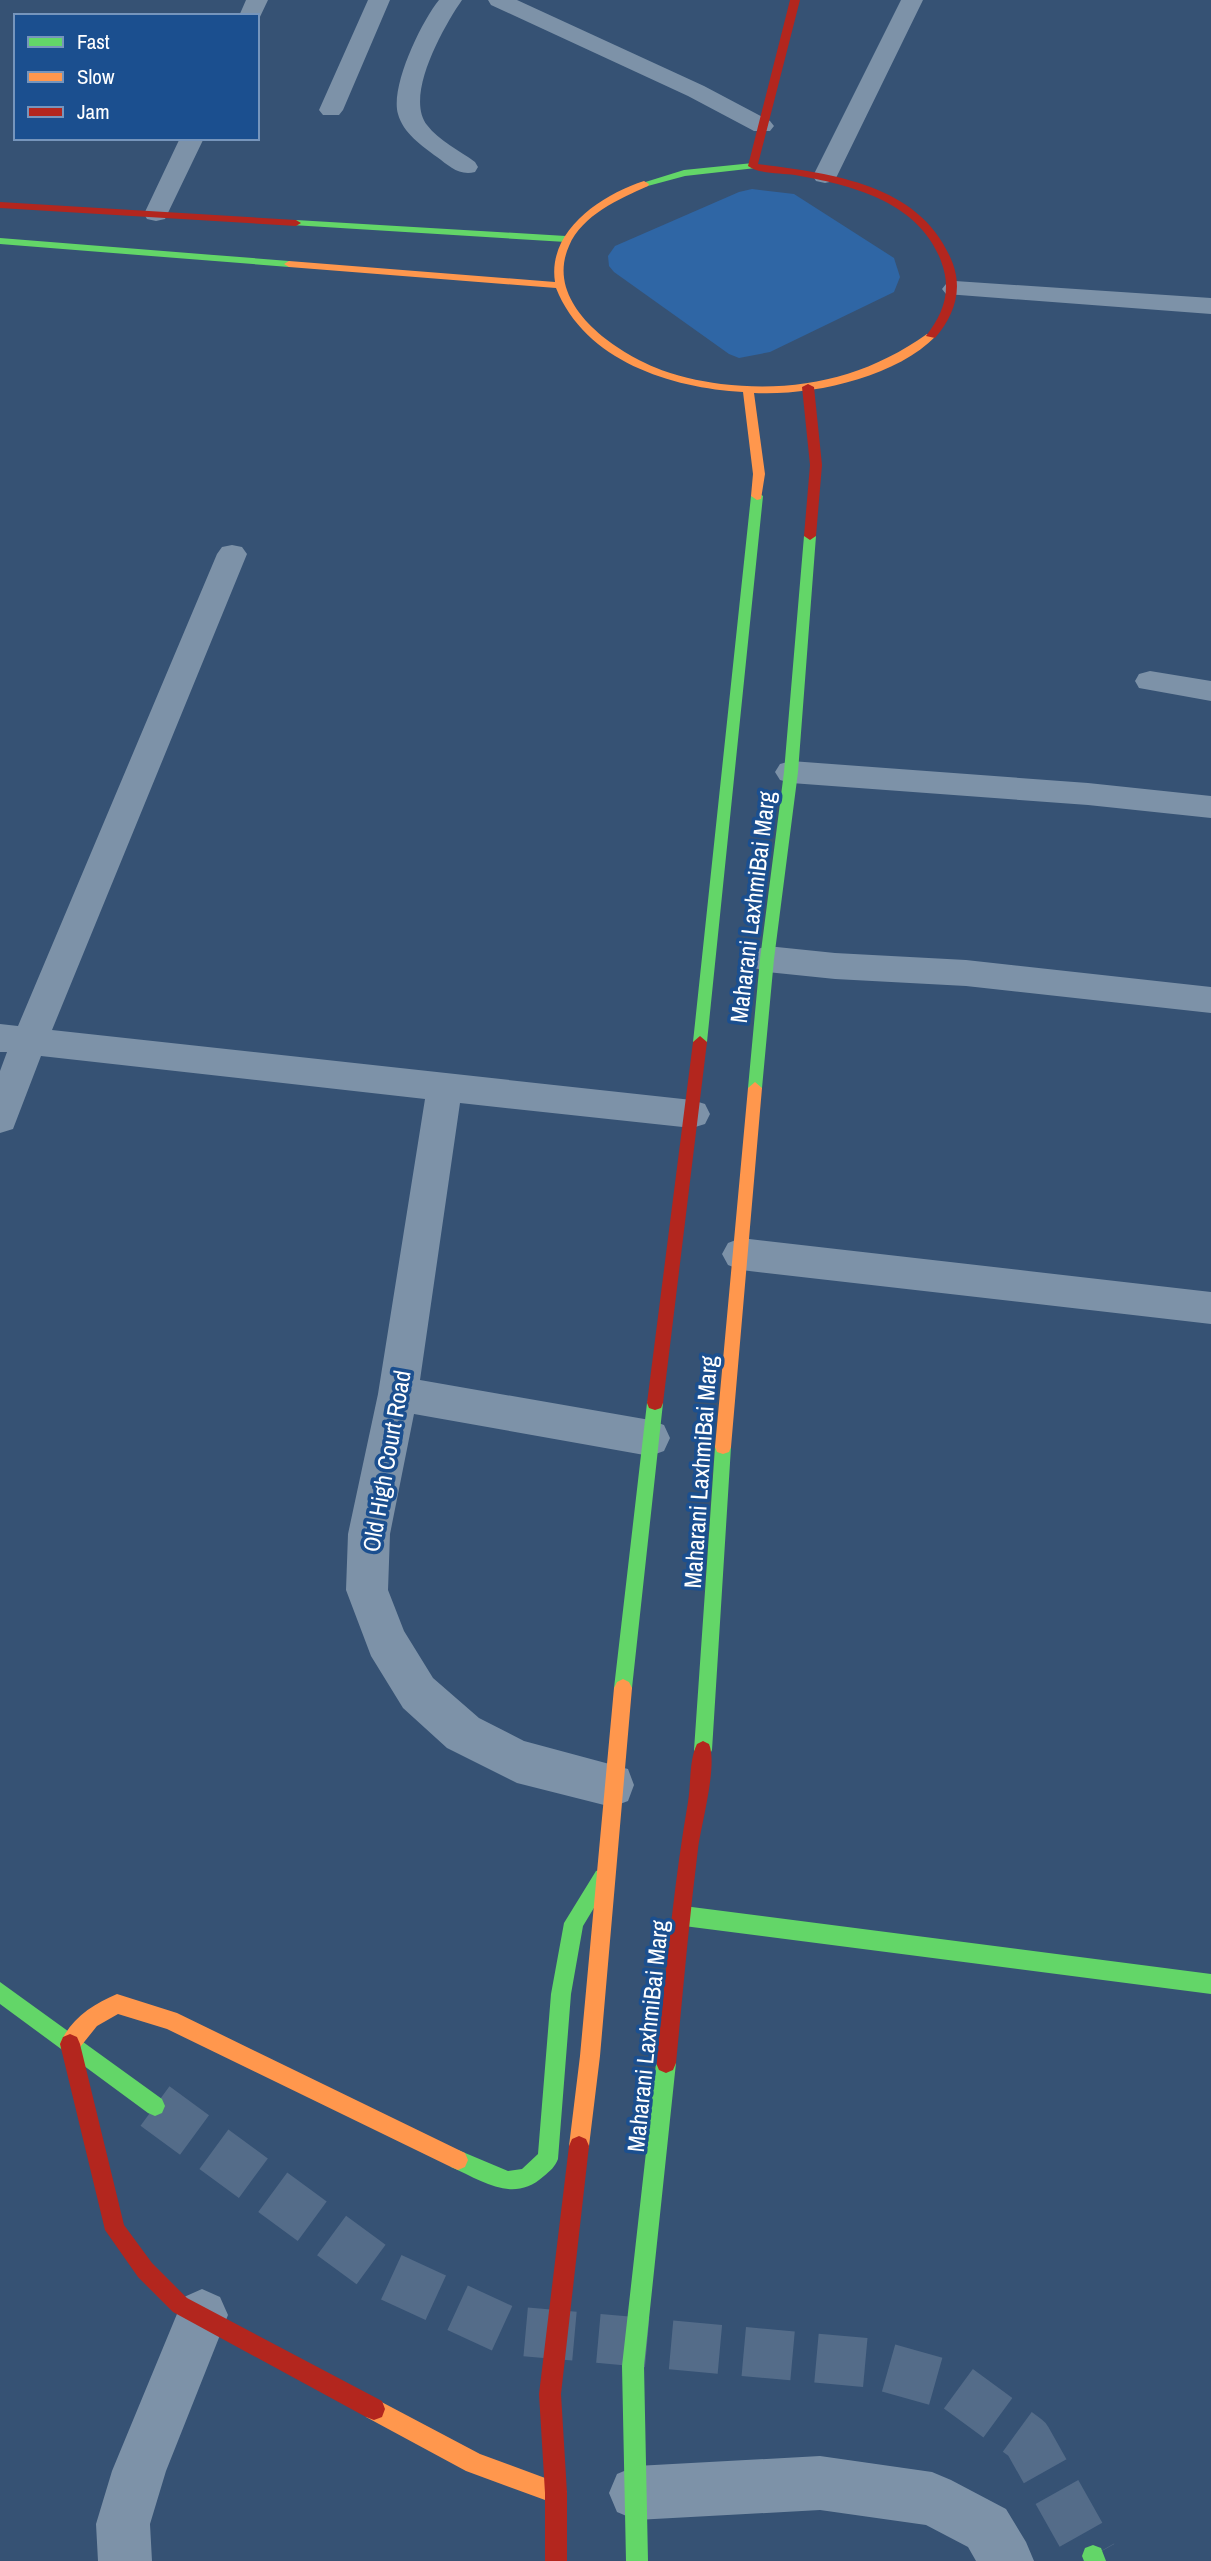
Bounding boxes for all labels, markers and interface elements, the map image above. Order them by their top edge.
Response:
legend [14,14,259,140]
text: Fast [77,27,110,56]
text: Slow [77,62,115,91]
text: Jam [77,97,110,126]
street label: Maharani LaxhmiBai Marg [722,789,782,1025]
street label: Maharani LaxhmiBai Marg [676,1355,724,1589]
street label: Old High Court Road [354,1368,418,1554]
street label: Maharani LaxhmiBai Marg [619,1918,675,2154]

